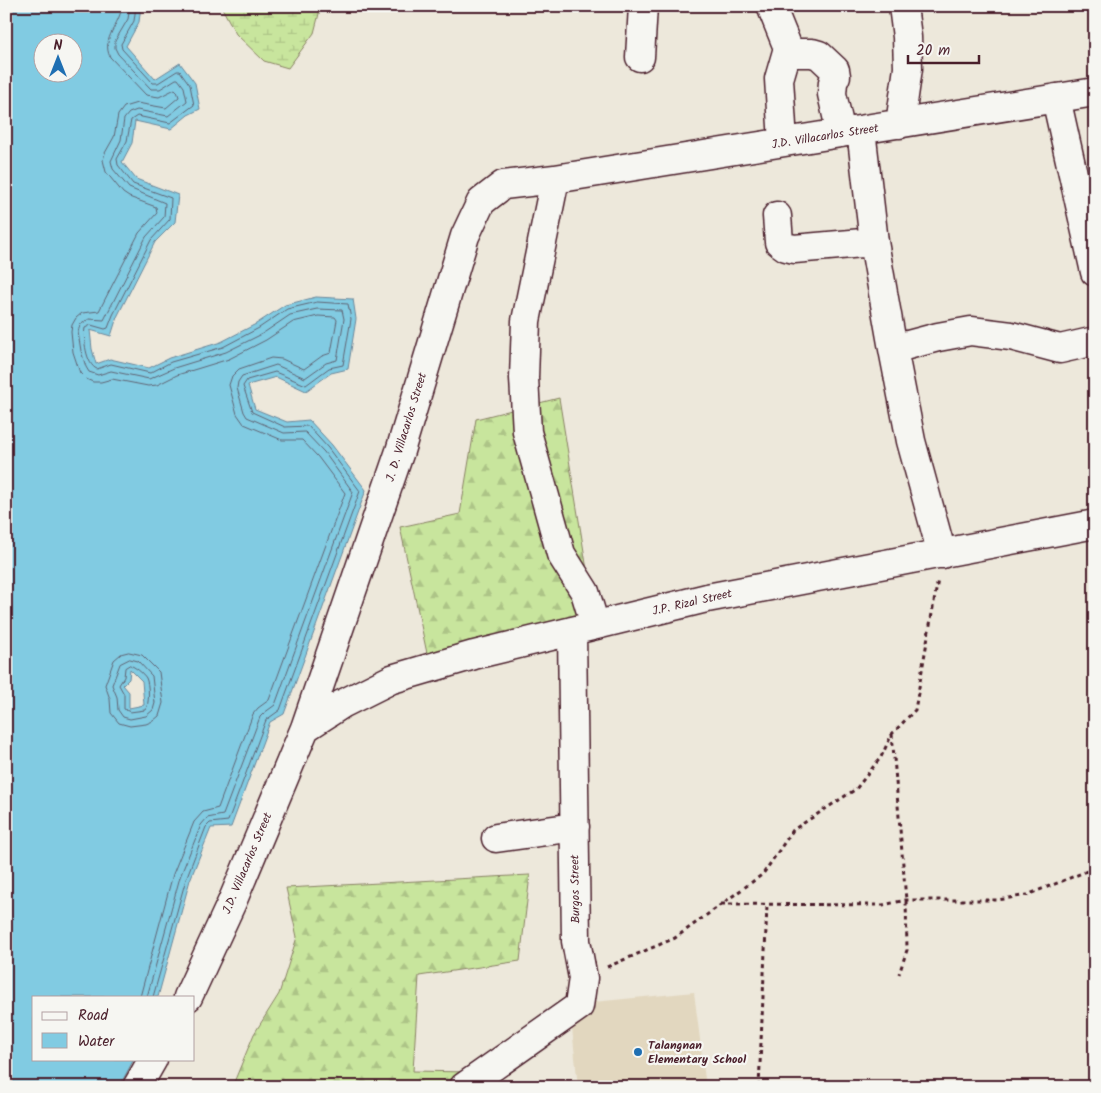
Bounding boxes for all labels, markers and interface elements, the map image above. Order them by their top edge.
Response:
north arrow [32,32,82,82]
scale bar [908,32,980,64]
text: N [54,35,63,57]
text: 20 m [916,39,950,63]
street label: J.D. Villacarlos Street [770,119,880,154]
street label: J. D. Villacarlos Street [381,370,432,484]
street label: J.P. Rizal Street [650,584,734,621]
street label: J.D. Villacarlos Street [218,809,277,917]
street label: Burgos Street [565,854,586,924]
legend [32,996,195,1060]
text: Road [78,1004,109,1028]
text: Water [78,1030,115,1054]
place label: Talangnan Elementary School [648,1036,747,1069]
marker: Talangnan Elementary School [632,1046,644,1058]

